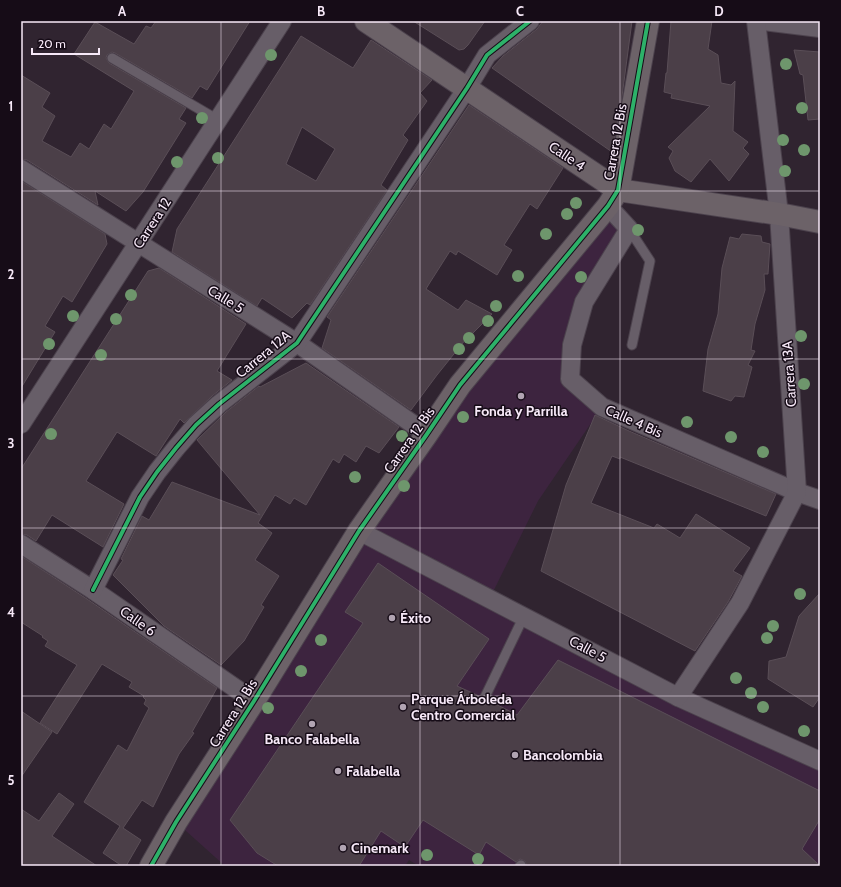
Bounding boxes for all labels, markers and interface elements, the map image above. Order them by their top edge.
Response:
text: A [118,3,127,19]
text: B [317,3,325,19]
text: C [516,3,524,19]
text: D [714,3,724,19]
scale bar [32,30,99,56]
text: 20 m [38,36,66,51]
text: 1 [9,98,13,114]
street label: Carrera 12 Bis [599,102,631,182]
street label: Calle 4 [545,137,589,175]
street label: Carrera 12 [129,194,175,252]
text: 2 [8,266,15,282]
street label: Calle 5 [204,281,248,317]
street label: Carrera 12A [232,326,295,382]
street label: Carrera 13A [778,340,800,408]
marker: Fonda y Parrilla [516,391,526,401]
street label: Calle 4 Bis [603,400,665,442]
place label: Fonda y Parrilla [474,402,568,420]
street label: Carrera 12 Bis [379,403,439,477]
text: 3 [7,435,15,451]
street label: Calle 6 [116,602,160,640]
text: 4 [7,604,15,620]
place label: Éxito [400,609,431,627]
marker: Éxito [387,613,397,623]
street label: Calle 5 [566,632,610,666]
street label: Carrera 12 Bis [205,675,261,751]
place label: Parque Árboleda Centro Comercial [411,690,516,724]
marker: Parque Árboleda Centro Comercial [398,702,408,712]
marker: Banco Falabella [307,719,317,729]
place label: Banco Falabella [265,730,359,748]
place label: Bancolombia [523,746,603,764]
marker: Bancolombia [510,750,520,760]
place label: Falabella [346,762,400,780]
marker: Falabella [333,766,343,776]
text: 5 [8,772,15,788]
place label: Cinemark [351,839,409,857]
marker: Cinemark [338,843,348,853]

